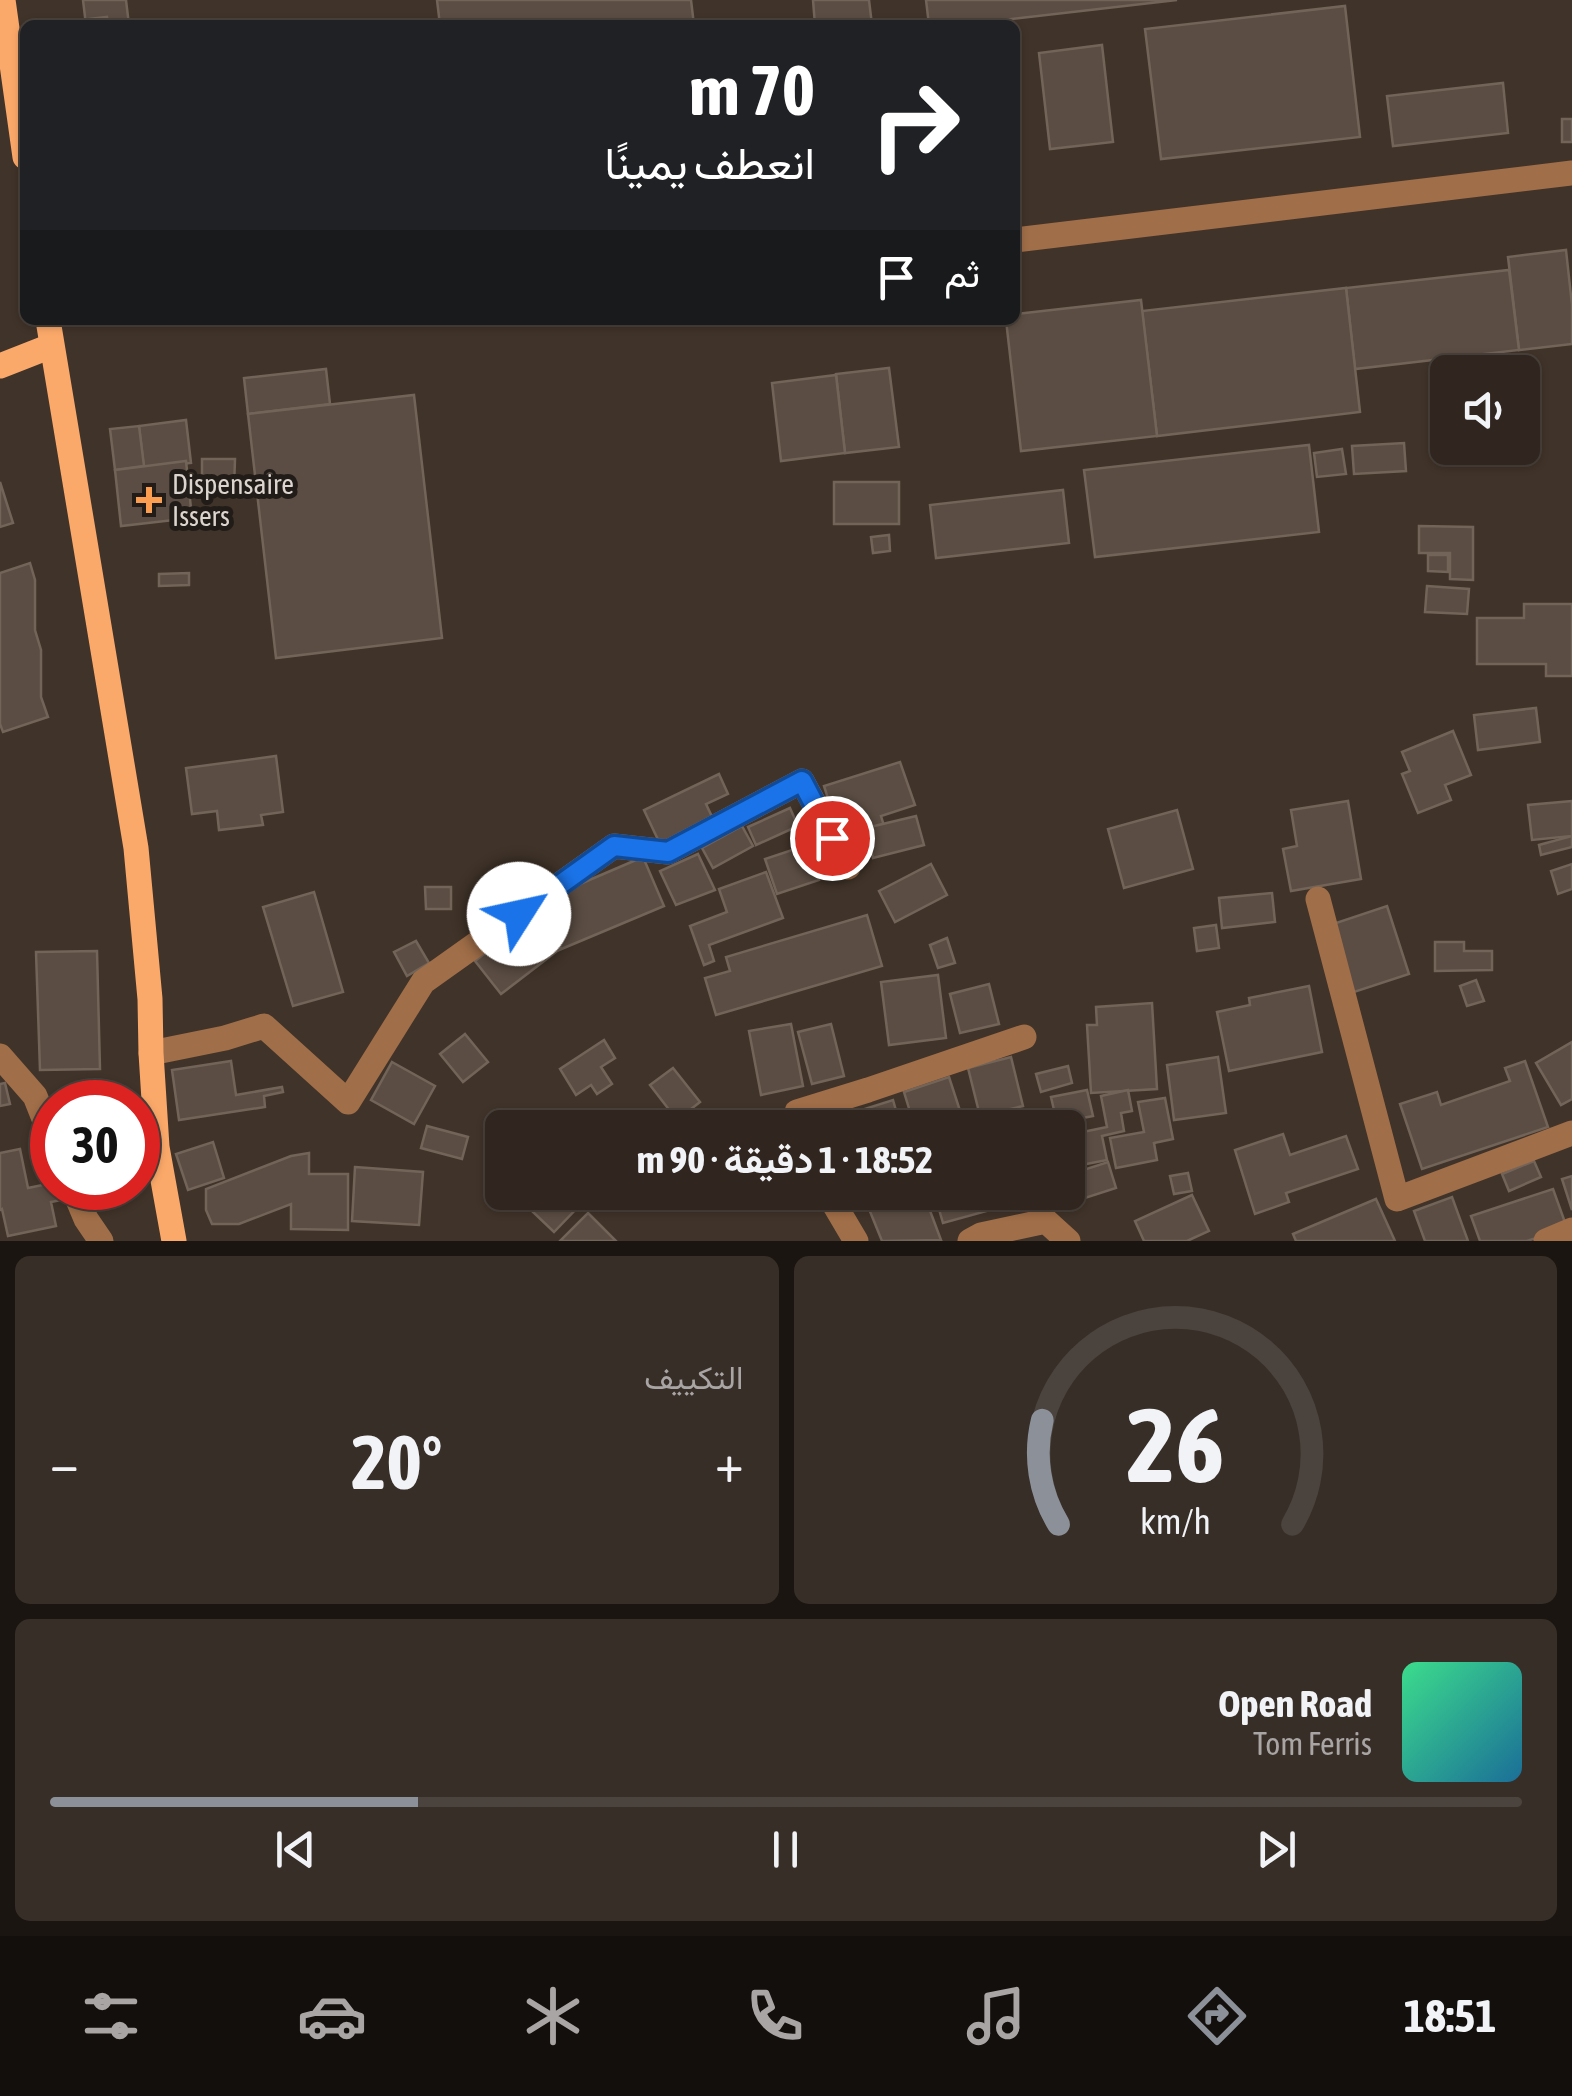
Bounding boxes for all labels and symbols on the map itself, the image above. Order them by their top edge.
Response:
place label: Dispensaire Issers [172,468,294,532]
marker: Dispensaire Issers [136,487,162,513]
pin [790,796,875,881]
position arrow [467,862,571,966]
speed limit sign: 30 [30,1080,160,1210]

